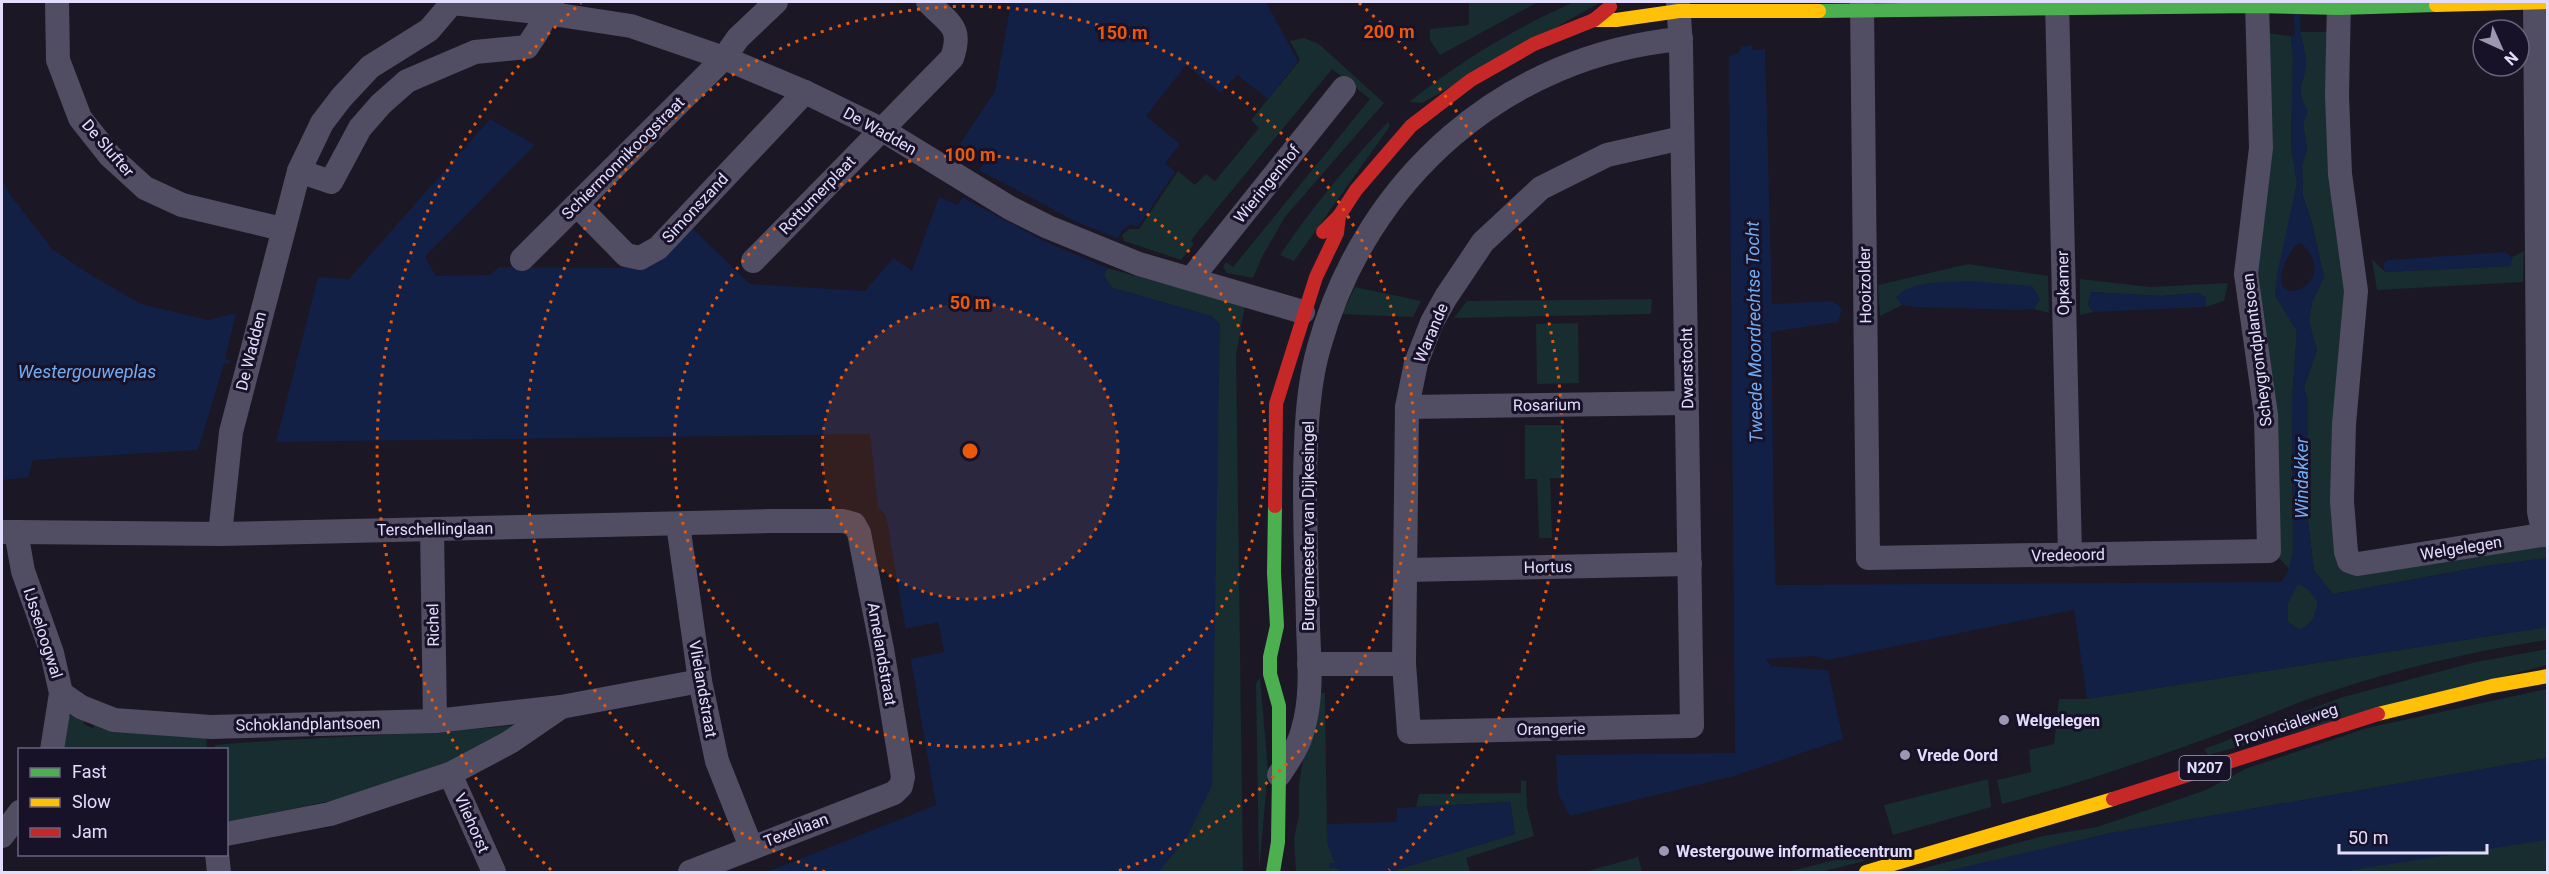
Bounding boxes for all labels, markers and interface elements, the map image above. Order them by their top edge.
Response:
north arrow [2471,18,2531,78]
text: 200 m [1363,21,1415,42]
text: 150 m [1096,22,1148,43]
text: N [2501,48,2522,69]
street label: Schiermonnikoogstraat [558,93,688,223]
street label: De Wadden [840,103,920,159]
street label: De Slufter [78,115,138,181]
street label: Wieringenhof [1230,141,1304,227]
text: 100 m [944,144,996,165]
street label: Rottumerplaat [775,152,859,238]
street label: Simonszand [658,169,732,247]
water label: Tweede Moordrechtse Tocht [1742,221,1766,443]
street label: Hooizolder [1855,246,1875,324]
street label: Opkamer [2053,250,2073,316]
street label: Scheygrondplantsoen [2238,272,2276,428]
text: 50 m [950,292,990,313]
street label: Warande [1410,300,1452,366]
street label: De Wadden [232,309,270,393]
street label: Dwarstocht [1677,327,1697,409]
water label: Westergouweplas [18,361,156,382]
street label: Rosarium [1513,395,1581,415]
street label: Burgemeester van Dijkesingel [1299,421,1318,631]
water label: Windakker [2291,436,2312,519]
centre of rings [960,441,980,461]
street label: Terschellinglaan [377,518,493,540]
street label: Welgelegen [2419,532,2503,564]
street label: Vredeoord [2031,545,2105,565]
street label: Hortus [1524,557,1572,577]
street label: IJsseloogwal [19,585,67,681]
street label: Amelandstraat [864,601,900,707]
street label: Richel [423,603,443,647]
street label: Vlielandstraat [685,639,721,739]
street label: Provincialeweg [2232,699,2340,751]
place label: Welgelegen [2016,711,2100,730]
street label: Schoklandplantsoen [235,713,381,735]
marker: Welgelegen [1997,713,2011,727]
street label: Orangerie [1516,719,1586,739]
place label: Vrede Oord [1917,746,1998,765]
legend [18,748,228,856]
marker: Vrede Oord [1898,748,1912,762]
road number: N207 [2180,756,2230,780]
text: Fast [72,761,107,782]
street label: Vliehorst [450,790,494,856]
text: Slow [72,791,111,812]
street label: Texellaan [761,809,831,851]
scale bar [2339,817,2488,855]
text: Jam [72,821,108,842]
text: 50 m [2348,827,2388,848]
place label: Westergouwe informatiecentrum [1676,842,1912,861]
marker: Westergouwe informatiecentrum [1657,844,1671,858]

